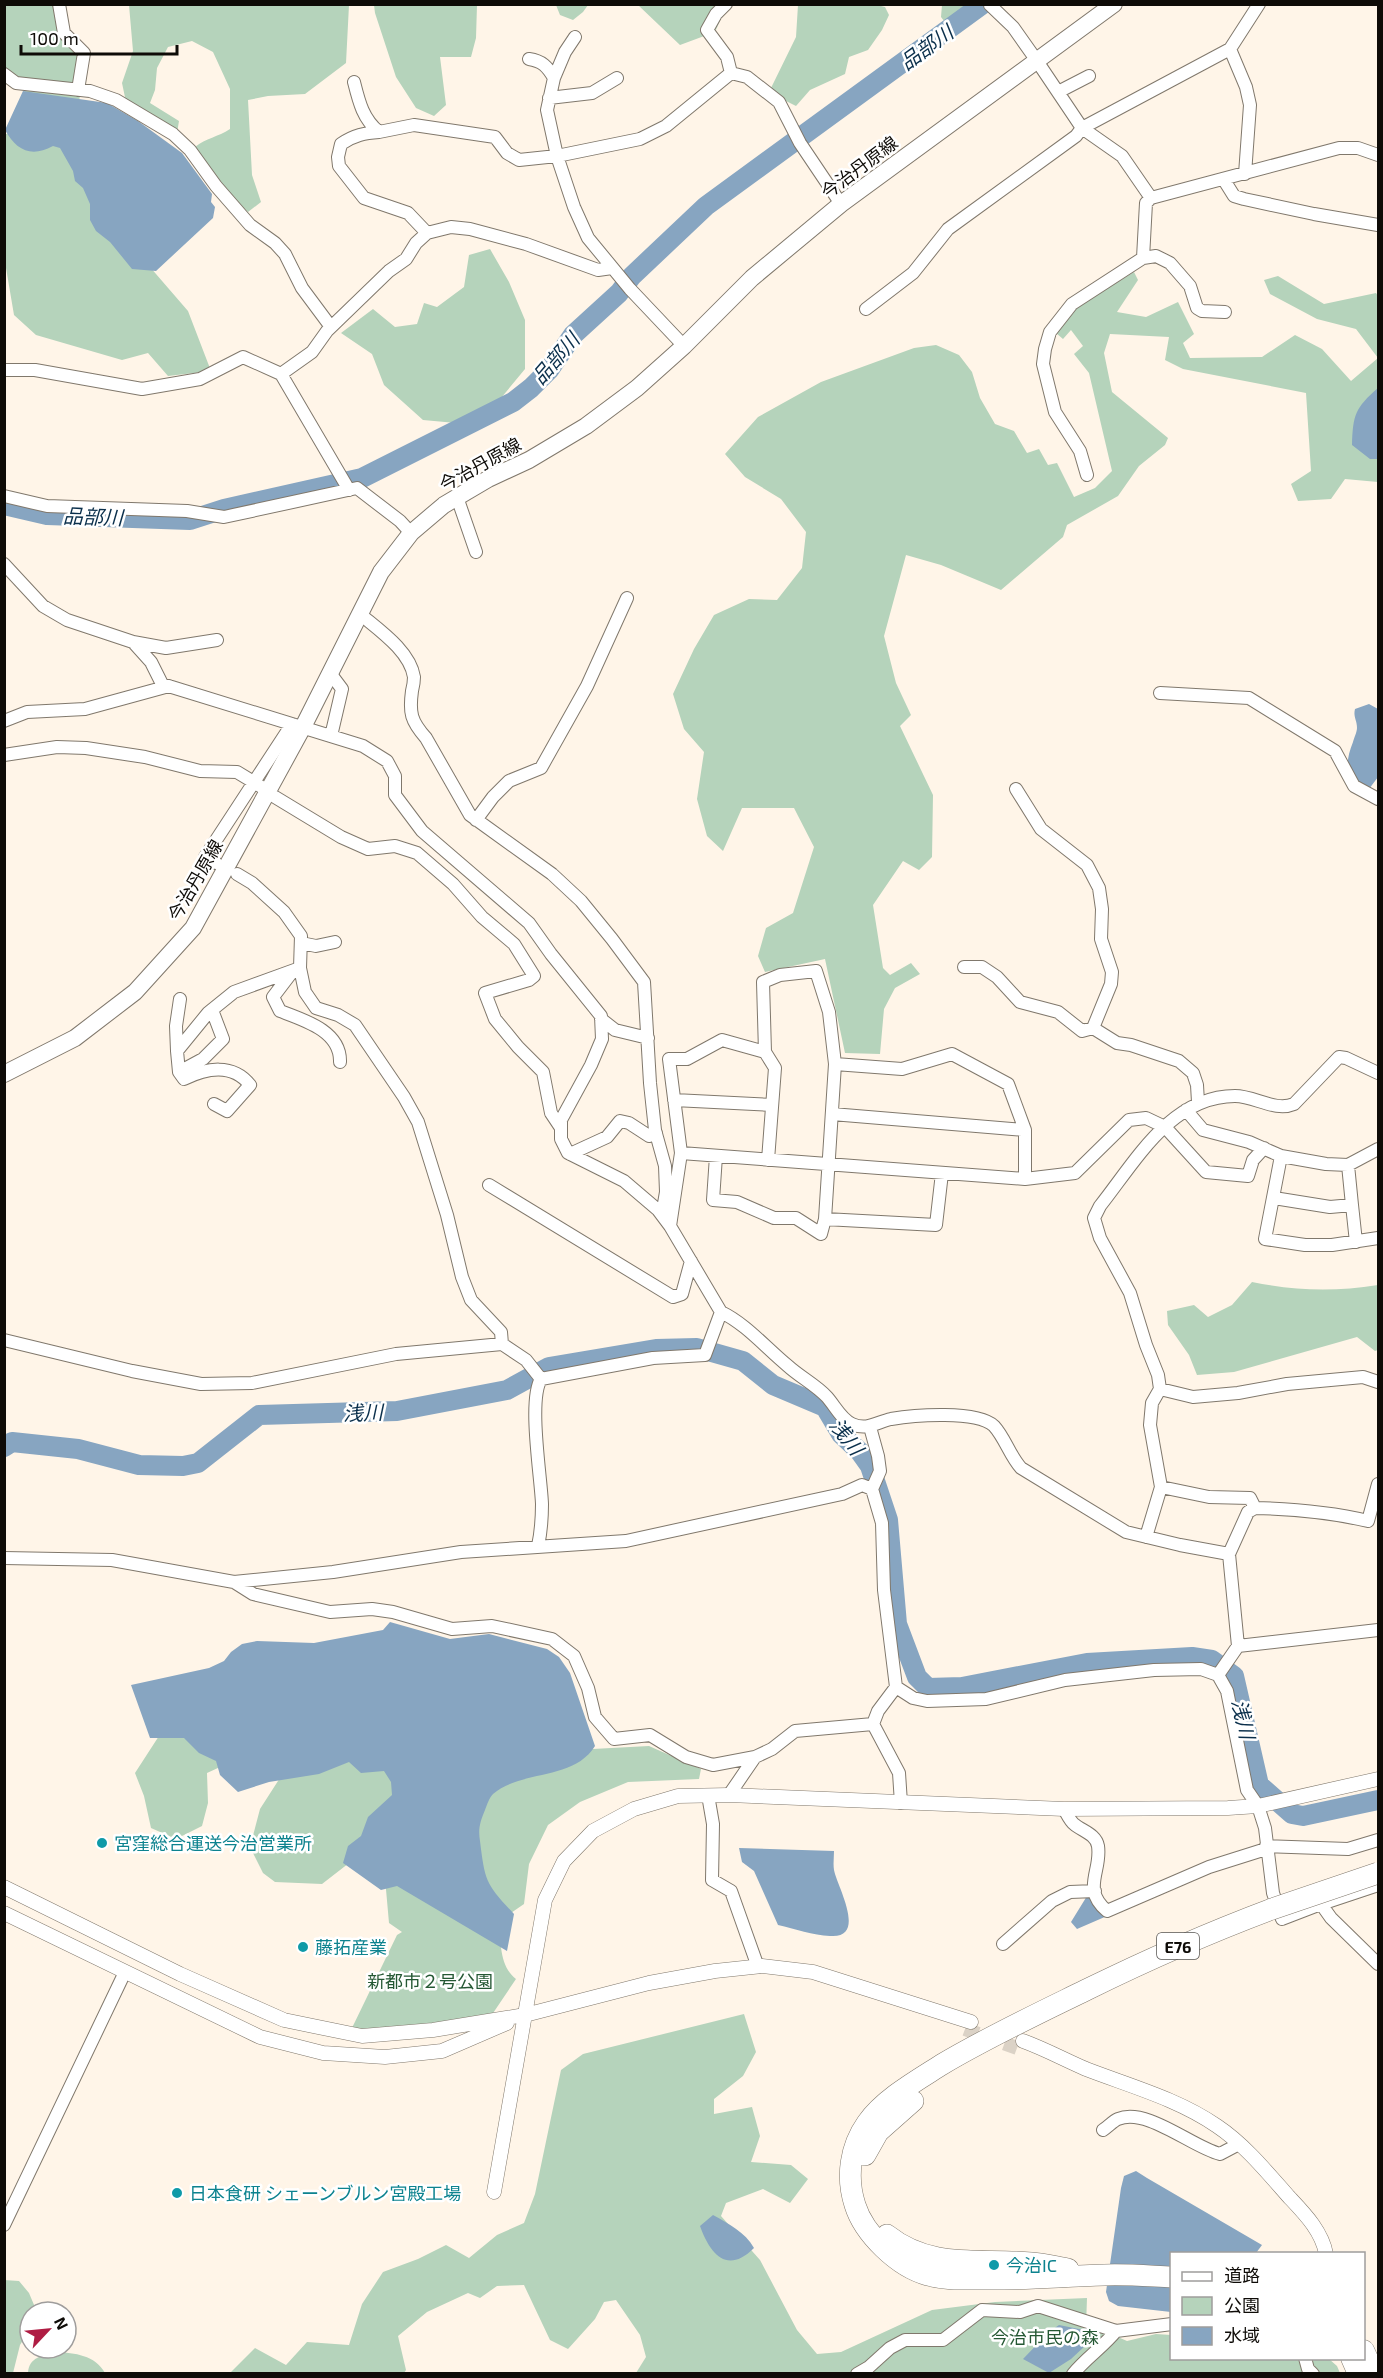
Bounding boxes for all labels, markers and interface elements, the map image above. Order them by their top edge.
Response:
scale bar [21,18,177,56]
water label: 品部川 [895,18,959,74]
text: 100 m [30,27,79,49]
street label: 今治丹原線 [816,131,902,203]
water label: 品部川 [526,326,585,389]
street label: 今治丹原線 [435,433,525,495]
water label: 品部川 [63,503,125,529]
street label: 今治丹原線 [163,836,227,924]
water label: 浅川 [343,1399,385,1425]
water label: 浅川 [825,1413,870,1461]
water label: 浅川 [1228,1697,1261,1743]
place label: 宮窪総合運送今治営業所 [114,1832,312,1854]
marker: 宮窪総合運送今治営業所 [95,1836,109,1850]
road number: E76 [1157,1933,1199,1959]
place label: 藤拓産業 [315,1936,387,1958]
marker: 藤拓産業 [296,1940,310,1954]
park label: 新都市２号公園 [367,1970,493,1992]
place label: 日本食研 シェーンブルン宮殿工場 [189,2182,461,2204]
marker: 日本食研 シェーンブルン宮殿工場 [170,2186,184,2200]
legend [1170,2252,1365,2360]
place label: 今治IC [1006,2254,1057,2276]
marker: 今治IC [987,2258,1001,2272]
text: 道路 [1224,2264,1260,2286]
text: 公園 [1224,2294,1260,2316]
north arrow [18,2300,78,2360]
text: N [51,2314,73,2333]
text: 水域 [1224,2324,1260,2346]
park label: 今治市民の森 [991,2326,1099,2348]

